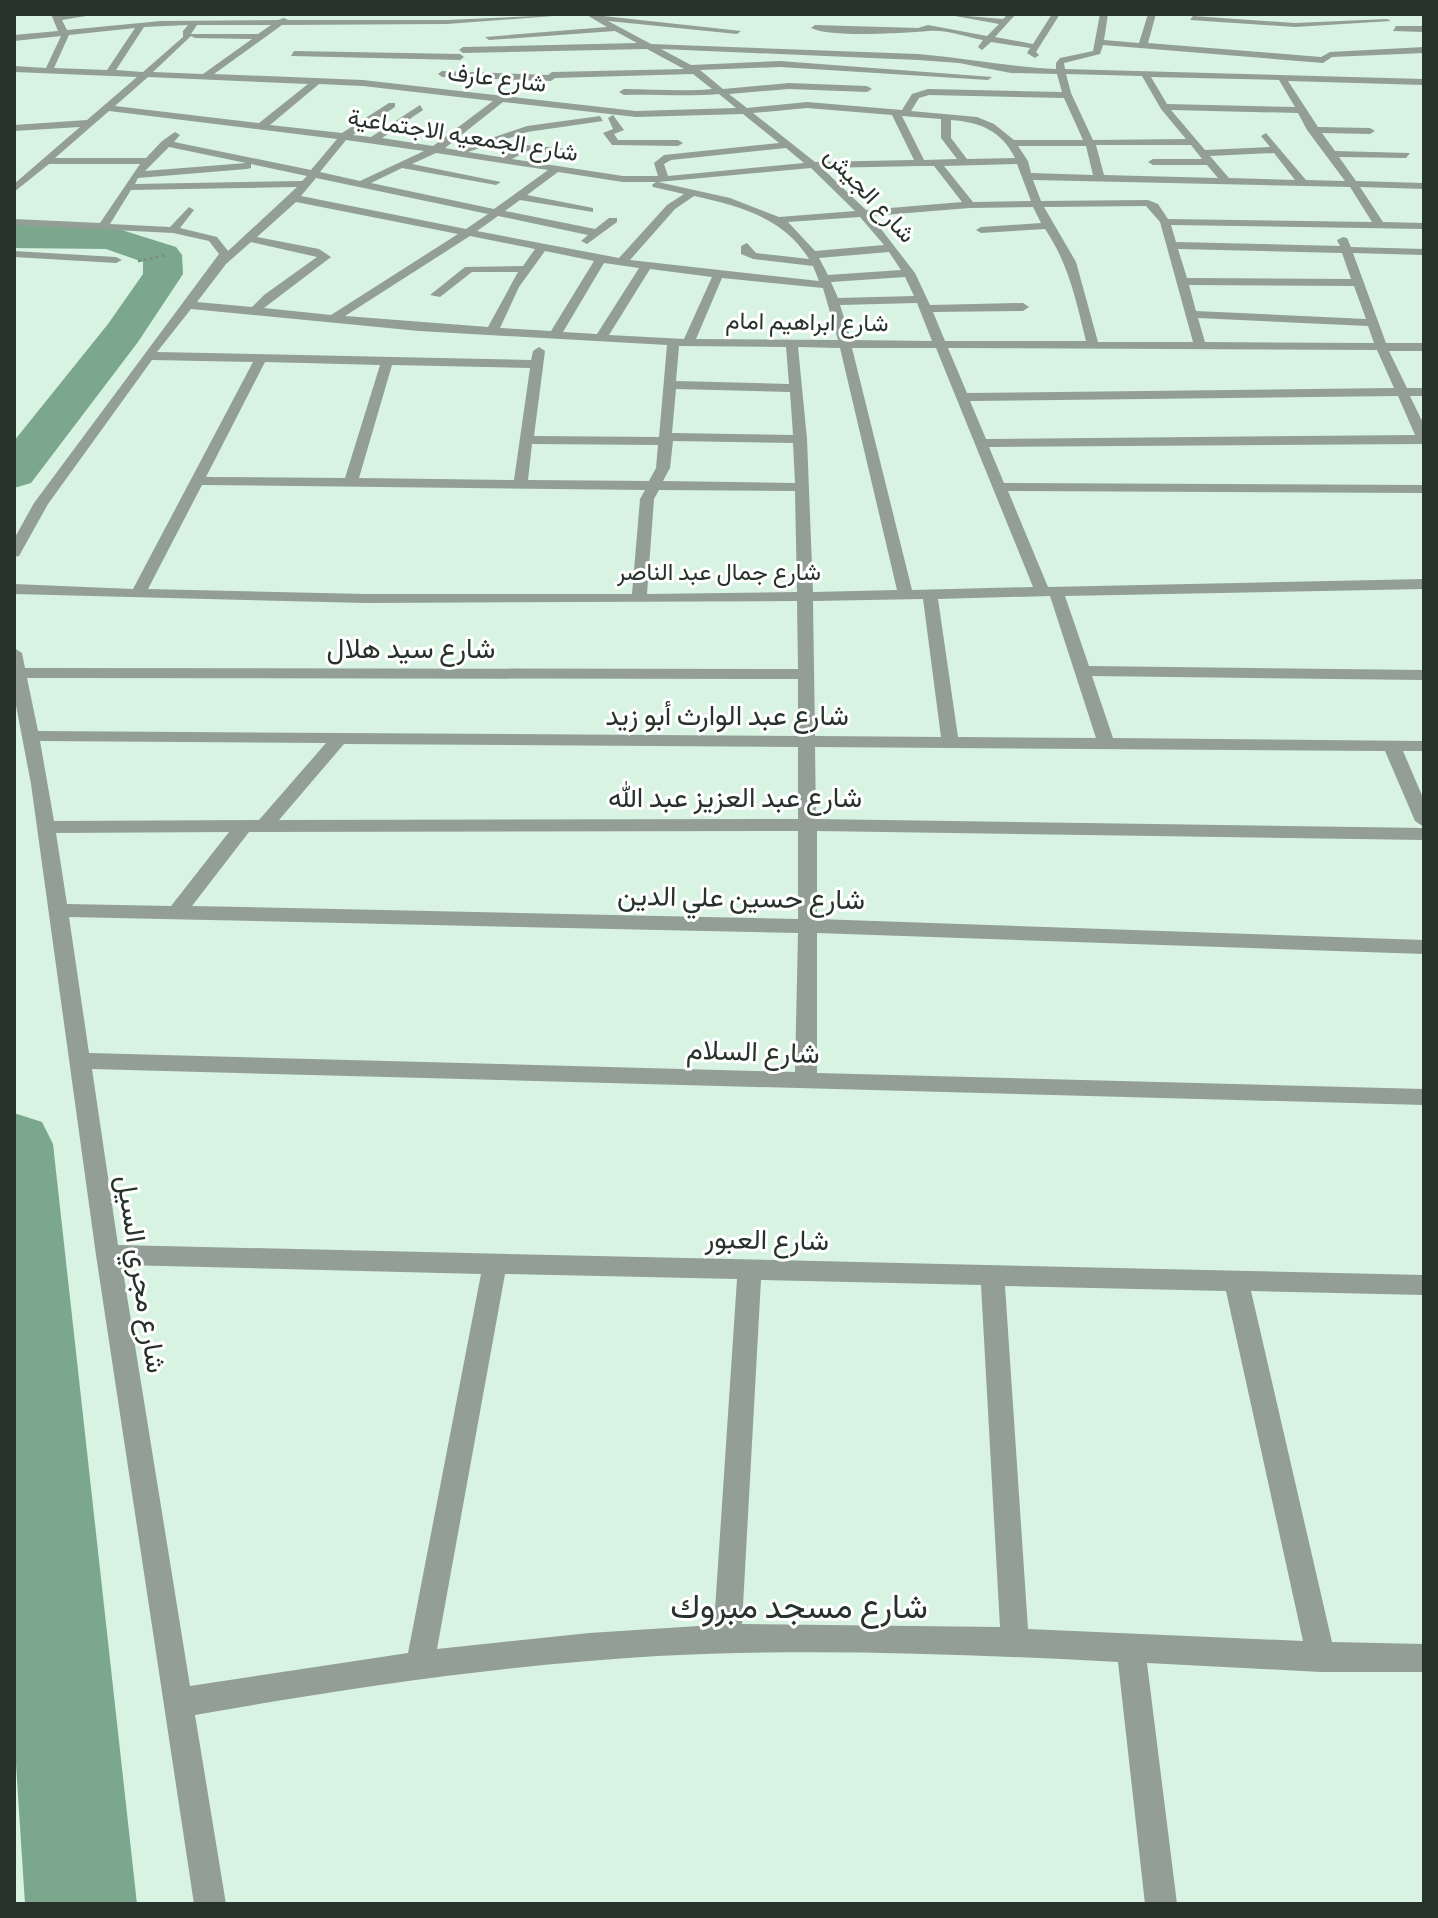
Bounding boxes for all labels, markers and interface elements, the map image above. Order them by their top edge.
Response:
street label: شارع عارف [446,58,548,100]
street label: شارع الجمعيه الاجتماعية [345,103,580,169]
street label: شارع الجيش [817,141,921,250]
street label: شارع ابراهيم امام [725,307,889,339]
street label: شارع جمال عبد الناصر [616,558,821,588]
street label: شارع سيد هلال [327,632,495,667]
street label: شارع عبد الوارث أبو زيد [605,699,849,734]
street label: شارع عبد العزيز عبد الله [608,781,862,816]
street label: شارع حسين علي الدين [617,879,865,922]
street label: شارع السلام [686,1033,820,1072]
street label: شارع مجري السيل [104,1173,173,1376]
street label: شارع العبور [704,1222,829,1259]
street label: شارع مسجد مبروك [670,1586,928,1629]

